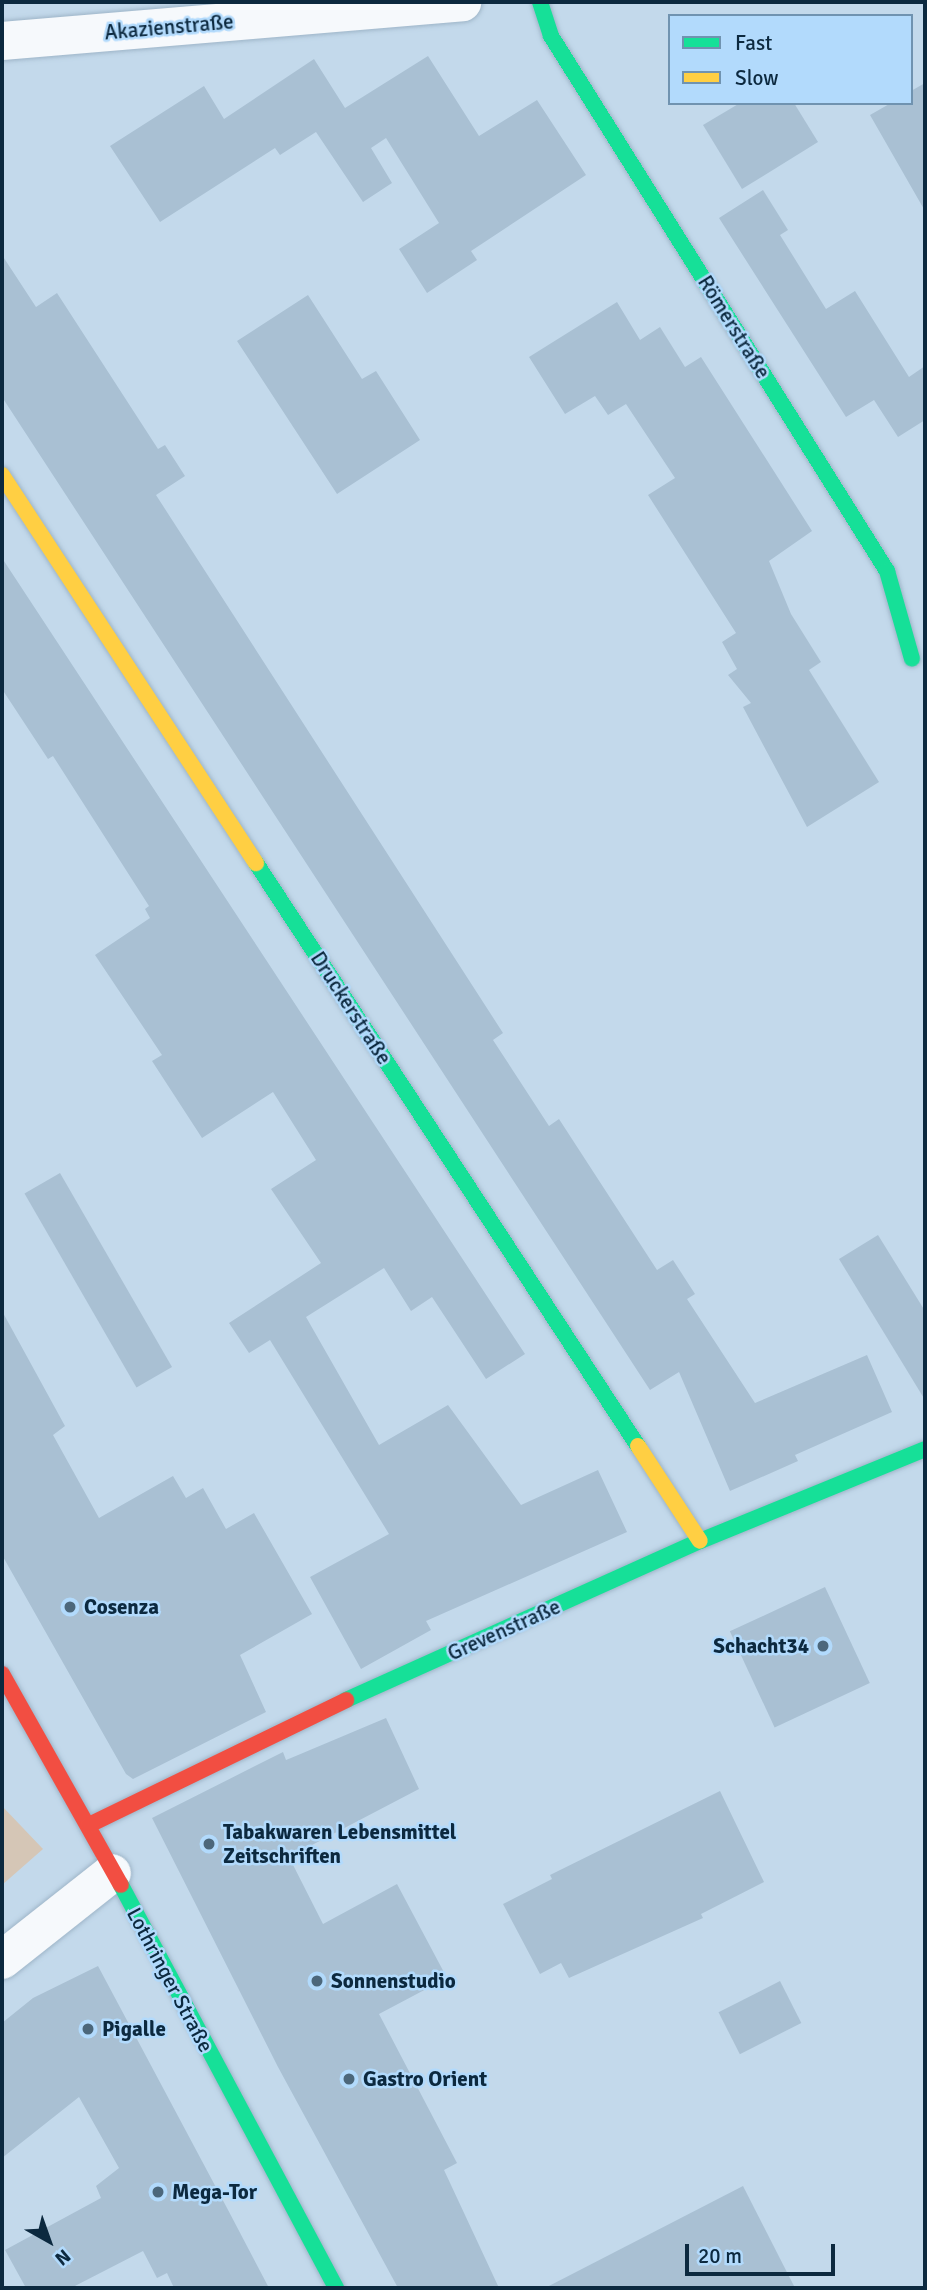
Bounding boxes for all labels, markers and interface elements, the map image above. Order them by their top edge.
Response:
street label: Akazienstraße [103,9,235,45]
legend [668,14,913,105]
text: Fast [735,30,772,56]
text: Slow [735,65,779,91]
street label: Römerstraße [692,271,776,383]
street label: Druckerstraße [305,947,397,1069]
place label: Cosenza [84,1594,159,1620]
street label: Grevenstraße [444,1594,564,1666]
marker: Cosenza [62,1599,78,1615]
place label: Schacht34 [713,1633,809,1659]
marker: Schacht34 [815,1638,831,1654]
place label: Tabakwaren Lebensmittel Zeitschriften [223,1819,456,1869]
marker: Tabakwaren Lebensmittel Zeitschriften [201,1836,217,1852]
street label: Lothringer Straße [121,1903,219,2057]
place label: Sonnenstudio [331,1968,456,1994]
marker: Sonnenstudio [309,1973,325,1989]
place label: Pigalle [102,2016,166,2042]
marker: Pigalle [80,2021,96,2037]
place label: Gastro Orient [363,2066,487,2092]
marker: Gastro Orient [341,2071,357,2087]
place label: Mega-Tor [172,2179,257,2205]
marker: Mega-Tor [150,2184,166,2200]
north arrow [14,2206,84,2276]
scale bar [689,2230,839,2274]
text: 20 m [698,2243,742,2269]
text: N [50,2244,75,2271]

